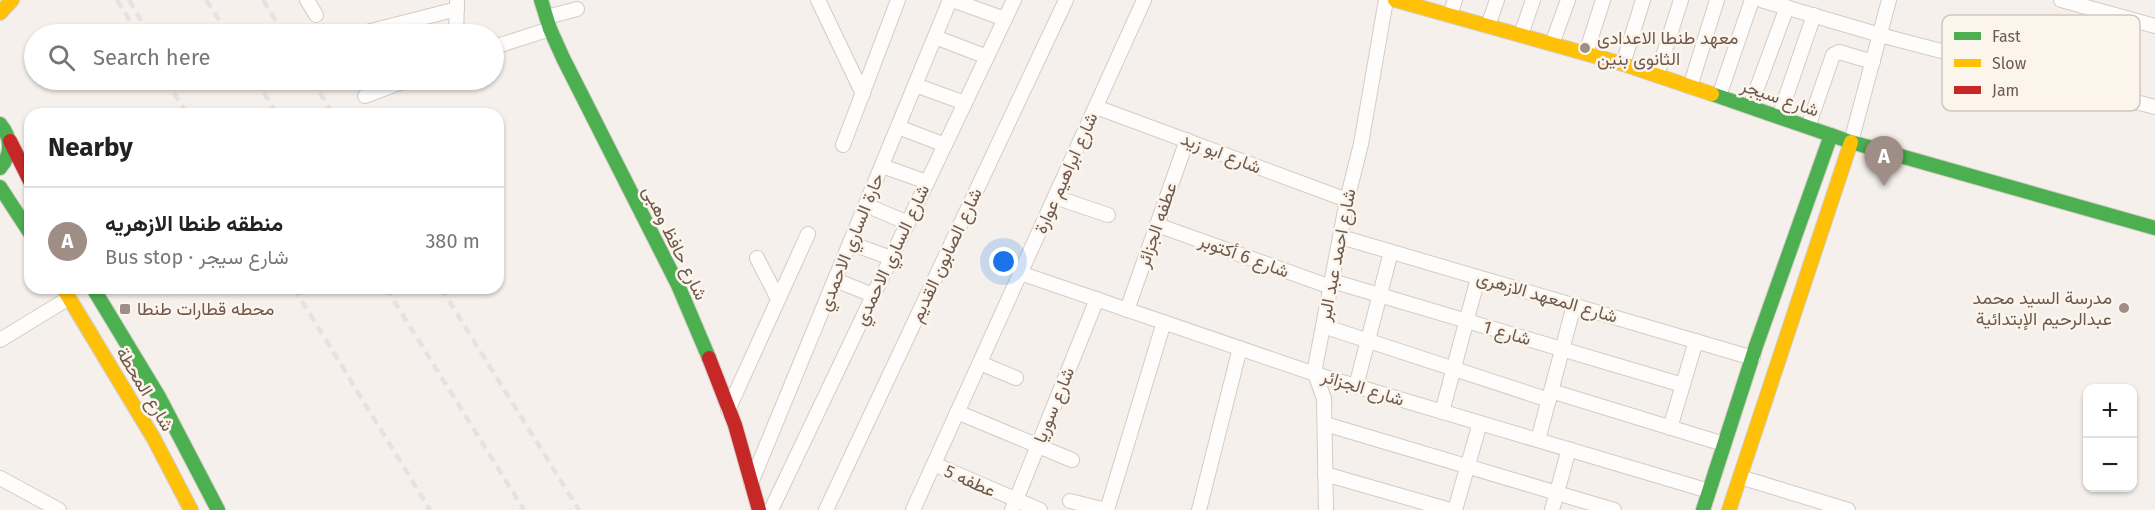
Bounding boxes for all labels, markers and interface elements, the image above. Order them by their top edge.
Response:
legend [1942,15,2140,111]
search box [24,24,504,90]
place label: معهد طنطا الاعدادى الثانوى بنين [1597,27,1738,70]
text: Fast [1992,27,2021,46]
icon: search [45,41,78,74]
marker: معهد طنطا الاعدادى الثانوى بنين [1578,41,1592,55]
text: Search here [93,44,211,71]
text: Slow [1992,54,2027,73]
street label: شارع سيجر [1737,74,1822,123]
text: Jam [1992,81,2019,100]
street label: شارع ابراهيم عوارة [1029,109,1103,237]
street label: شارع ابو زيد [1177,128,1264,179]
text: Nearby [48,132,133,163]
pin: A [1864,136,1904,186]
street label: حارة الساري الاحمدي [813,170,892,316]
street label: عطفه الجزائر [1132,180,1182,271]
street label: شارع الساري الاحمدي [850,181,938,331]
street label: شارع حافظ وهبى [637,182,712,304]
street label: شارع الصابون القديم [905,184,988,326]
street label: شارع احمد عبد البر [1313,187,1362,324]
text: منطقه طنطا الازهريه [105,210,283,237]
text: A [62,229,73,253]
text: 380 m [425,229,480,253]
street label: شارع 6 أكتوبر [1195,229,1292,283]
text: Bus stop · شارع سيجر [105,245,289,269]
your location [989,247,1018,276]
street label: شارع المعهد الازهرى [1474,266,1620,329]
place label: مدرسة السيد محمد عبدالرحيم الإبتدائية [1973,287,2112,331]
place label: محطه قطارات طنطا [137,298,274,320]
marker: مدرسة السيد محمد عبدالرحيم الإبتدائية [2117,301,2131,315]
marker: محطه قطارات طنطا [118,302,132,316]
street label: شارع 1 [1480,316,1533,351]
street label: شارع المحطة [110,343,179,436]
street label: شارع سوريا [1029,364,1080,446]
street label: شارع الجزائر [1318,365,1407,412]
map controls [2083,384,2137,492]
button: + [2083,384,2137,438]
button: − [2083,438,2137,492]
street label: عطفه 5 [941,460,999,502]

